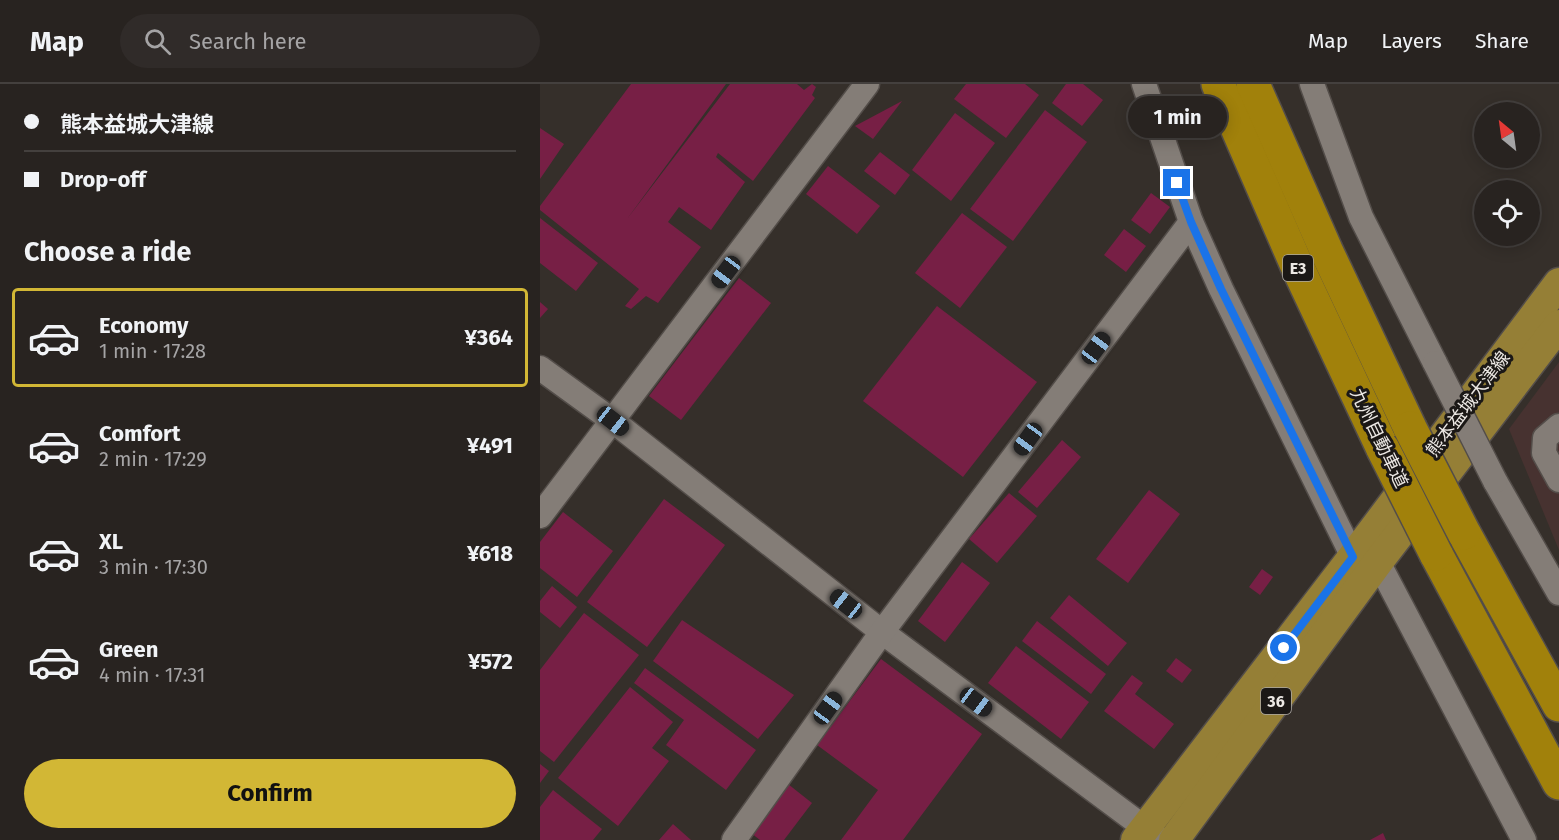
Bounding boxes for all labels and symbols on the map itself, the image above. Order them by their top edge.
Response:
callout: 1 min [1128,96,1226,138]
north arrow [1474,102,1540,168]
route end [1163,169,1190,196]
car [708,252,744,292]
road number: E3 [1283,255,1313,281]
car [1078,328,1114,368]
street label: 熊本益城大津線 [1421,347,1515,461]
street label: 九州自動車道 [1345,385,1413,491]
car [593,403,633,439]
car [1010,419,1046,459]
car [826,586,866,622]
route start [1270,634,1297,661]
car [956,684,996,720]
car [810,688,846,728]
road number: 36 [1261,688,1291,714]

